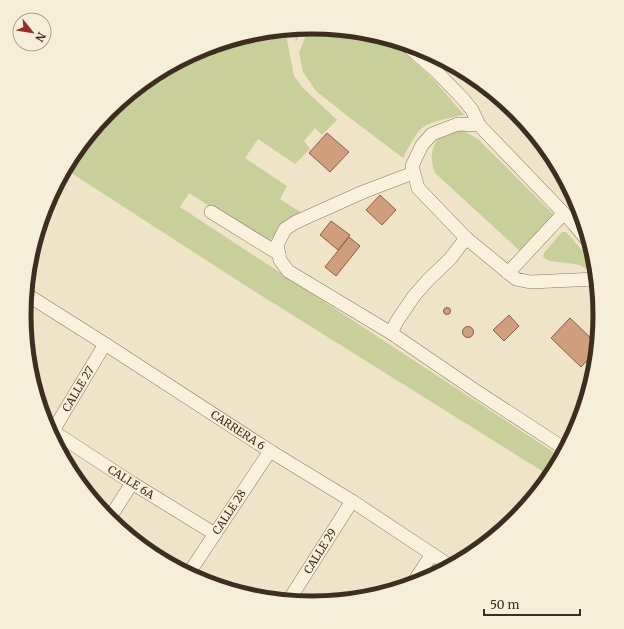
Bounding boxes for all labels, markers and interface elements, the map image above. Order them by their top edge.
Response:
north arrow [12,12,52,52]
text: N [32,30,49,45]
street label: CALLE 27 [59,364,97,414]
street label: CARRERA 6 [208,407,268,453]
street label: CALLE 6A [105,462,157,502]
street label: CALLE 28 [209,486,249,537]
street label: CALLE 29 [301,525,340,576]
scale bar [484,591,580,617]
text: 50 m [490,597,519,612]

